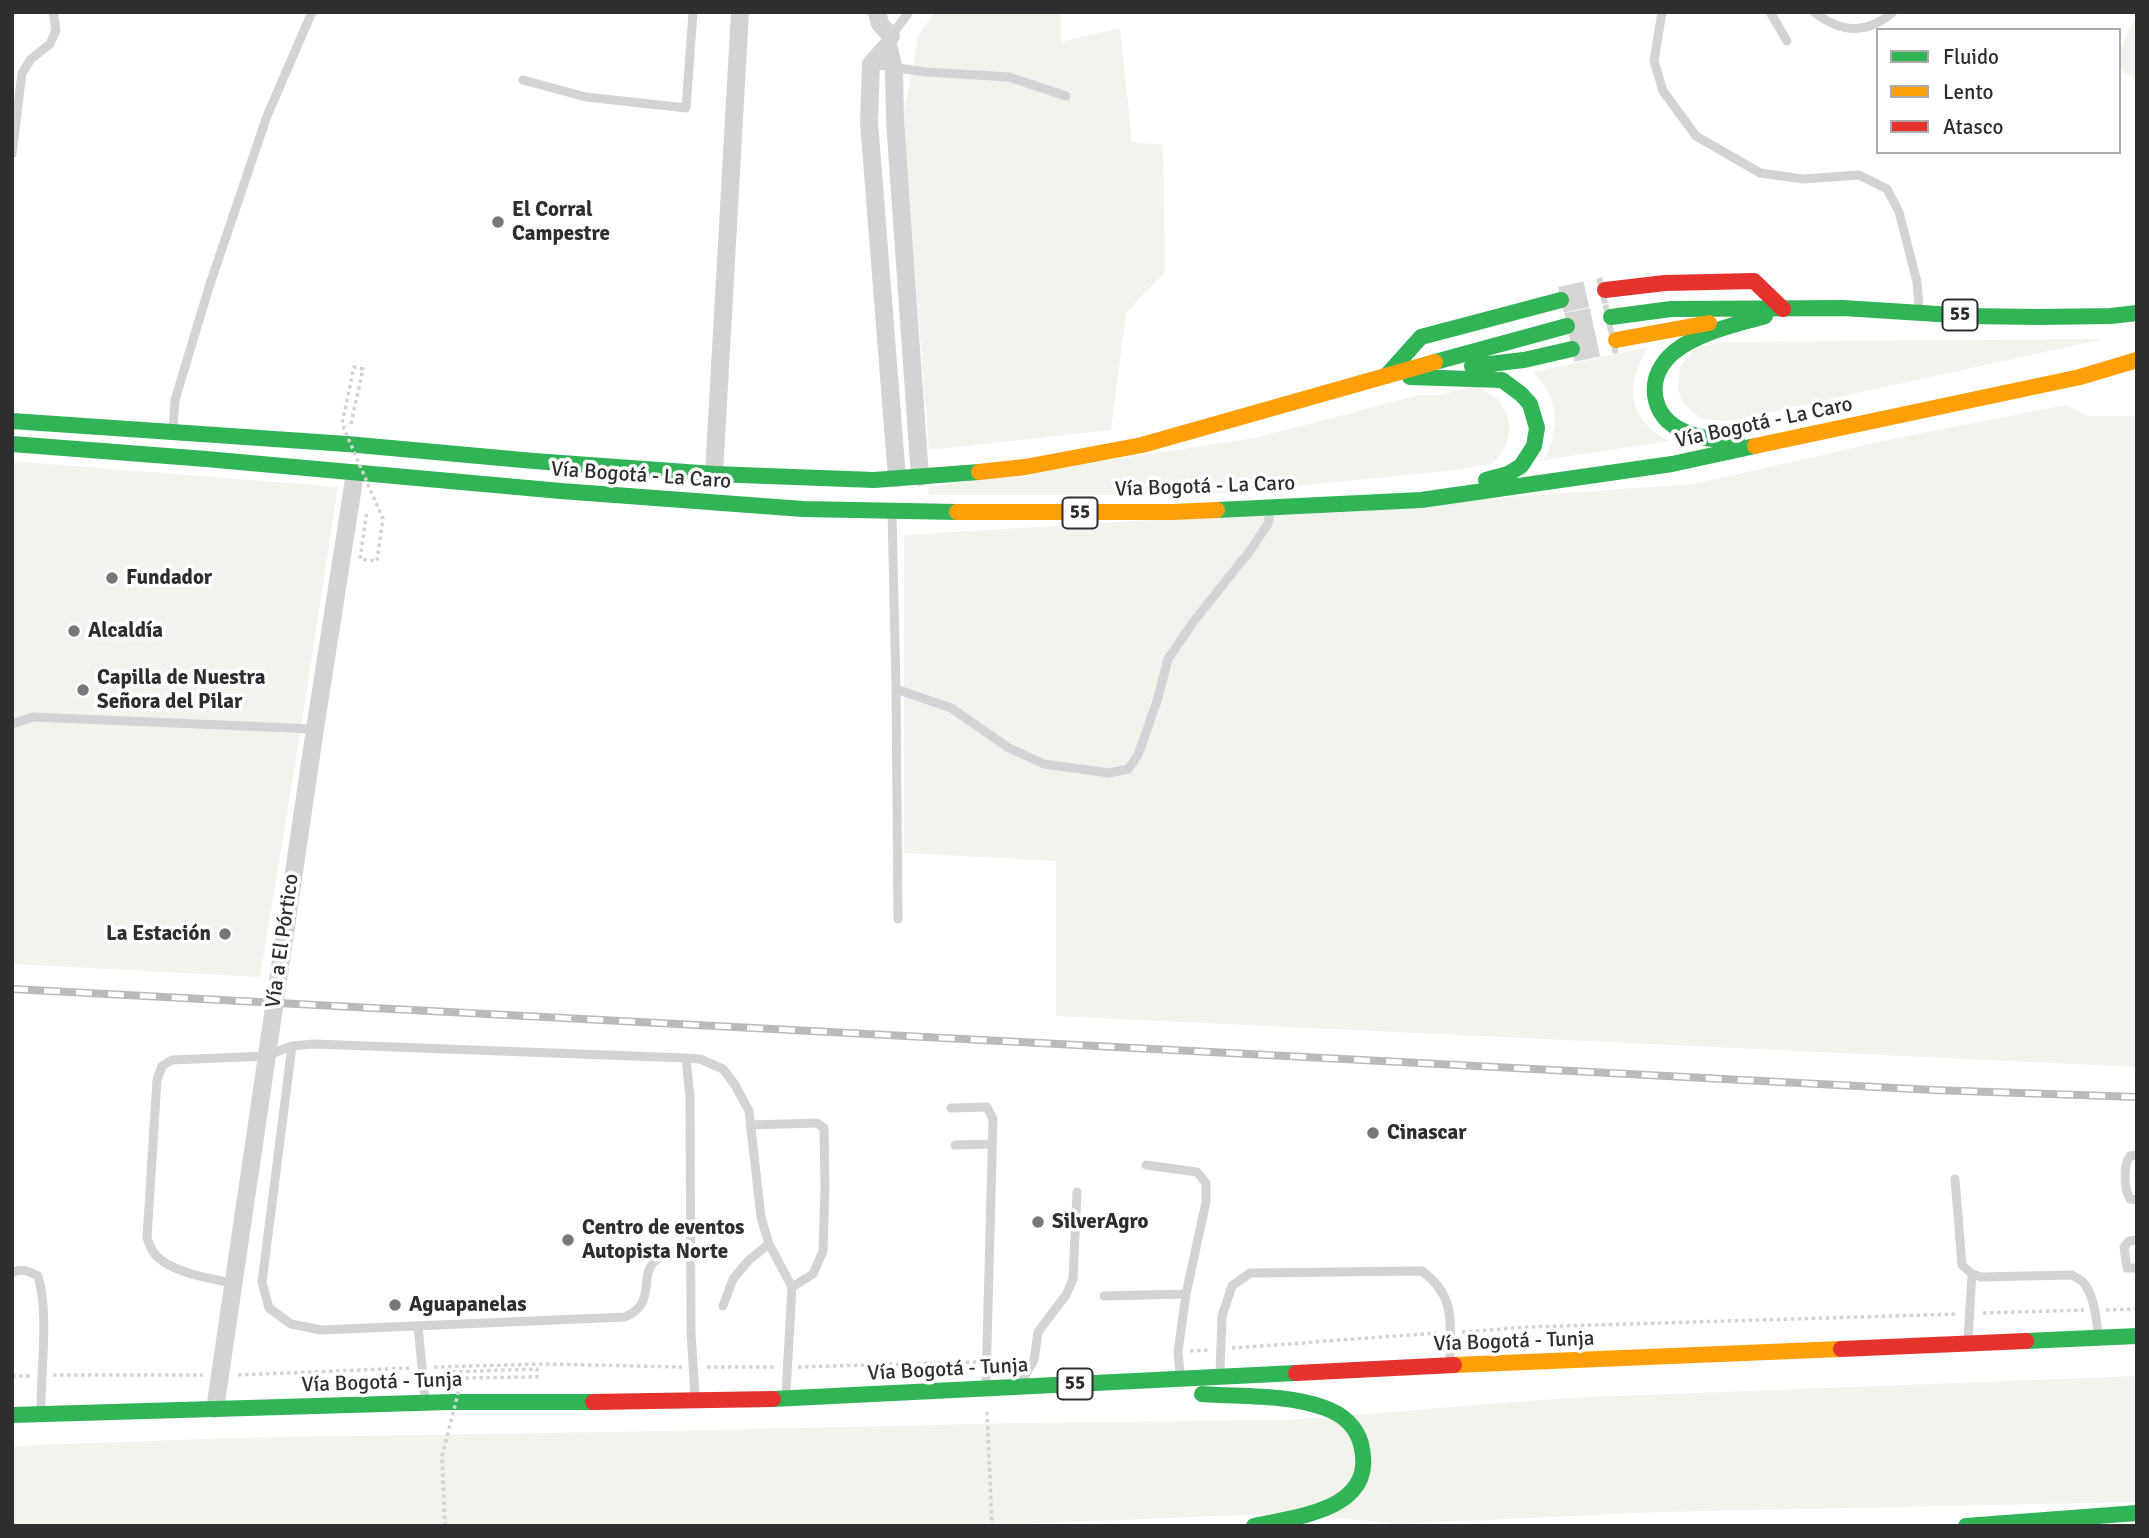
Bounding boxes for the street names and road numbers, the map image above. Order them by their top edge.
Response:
road number: 55 [1942,300,1978,330]
street label: Vía Bogotá - La Caro [1673,392,1855,454]
street label: Vía Bogotá - La Caro [550,457,732,495]
street label: Vía Bogotá - La Caro [1114,471,1296,503]
road number: 55 [1062,498,1098,528]
street label: Vía a El Pórtico [261,872,305,1010]
street label: Vía Bogotá - Tunja [1433,1327,1595,1357]
street label: Vía Bogotá - Tunja [867,1353,1029,1387]
street label: Vía Bogotá - Tunja [301,1368,463,1398]
road number: 55 [1058,1368,1092,1400]

